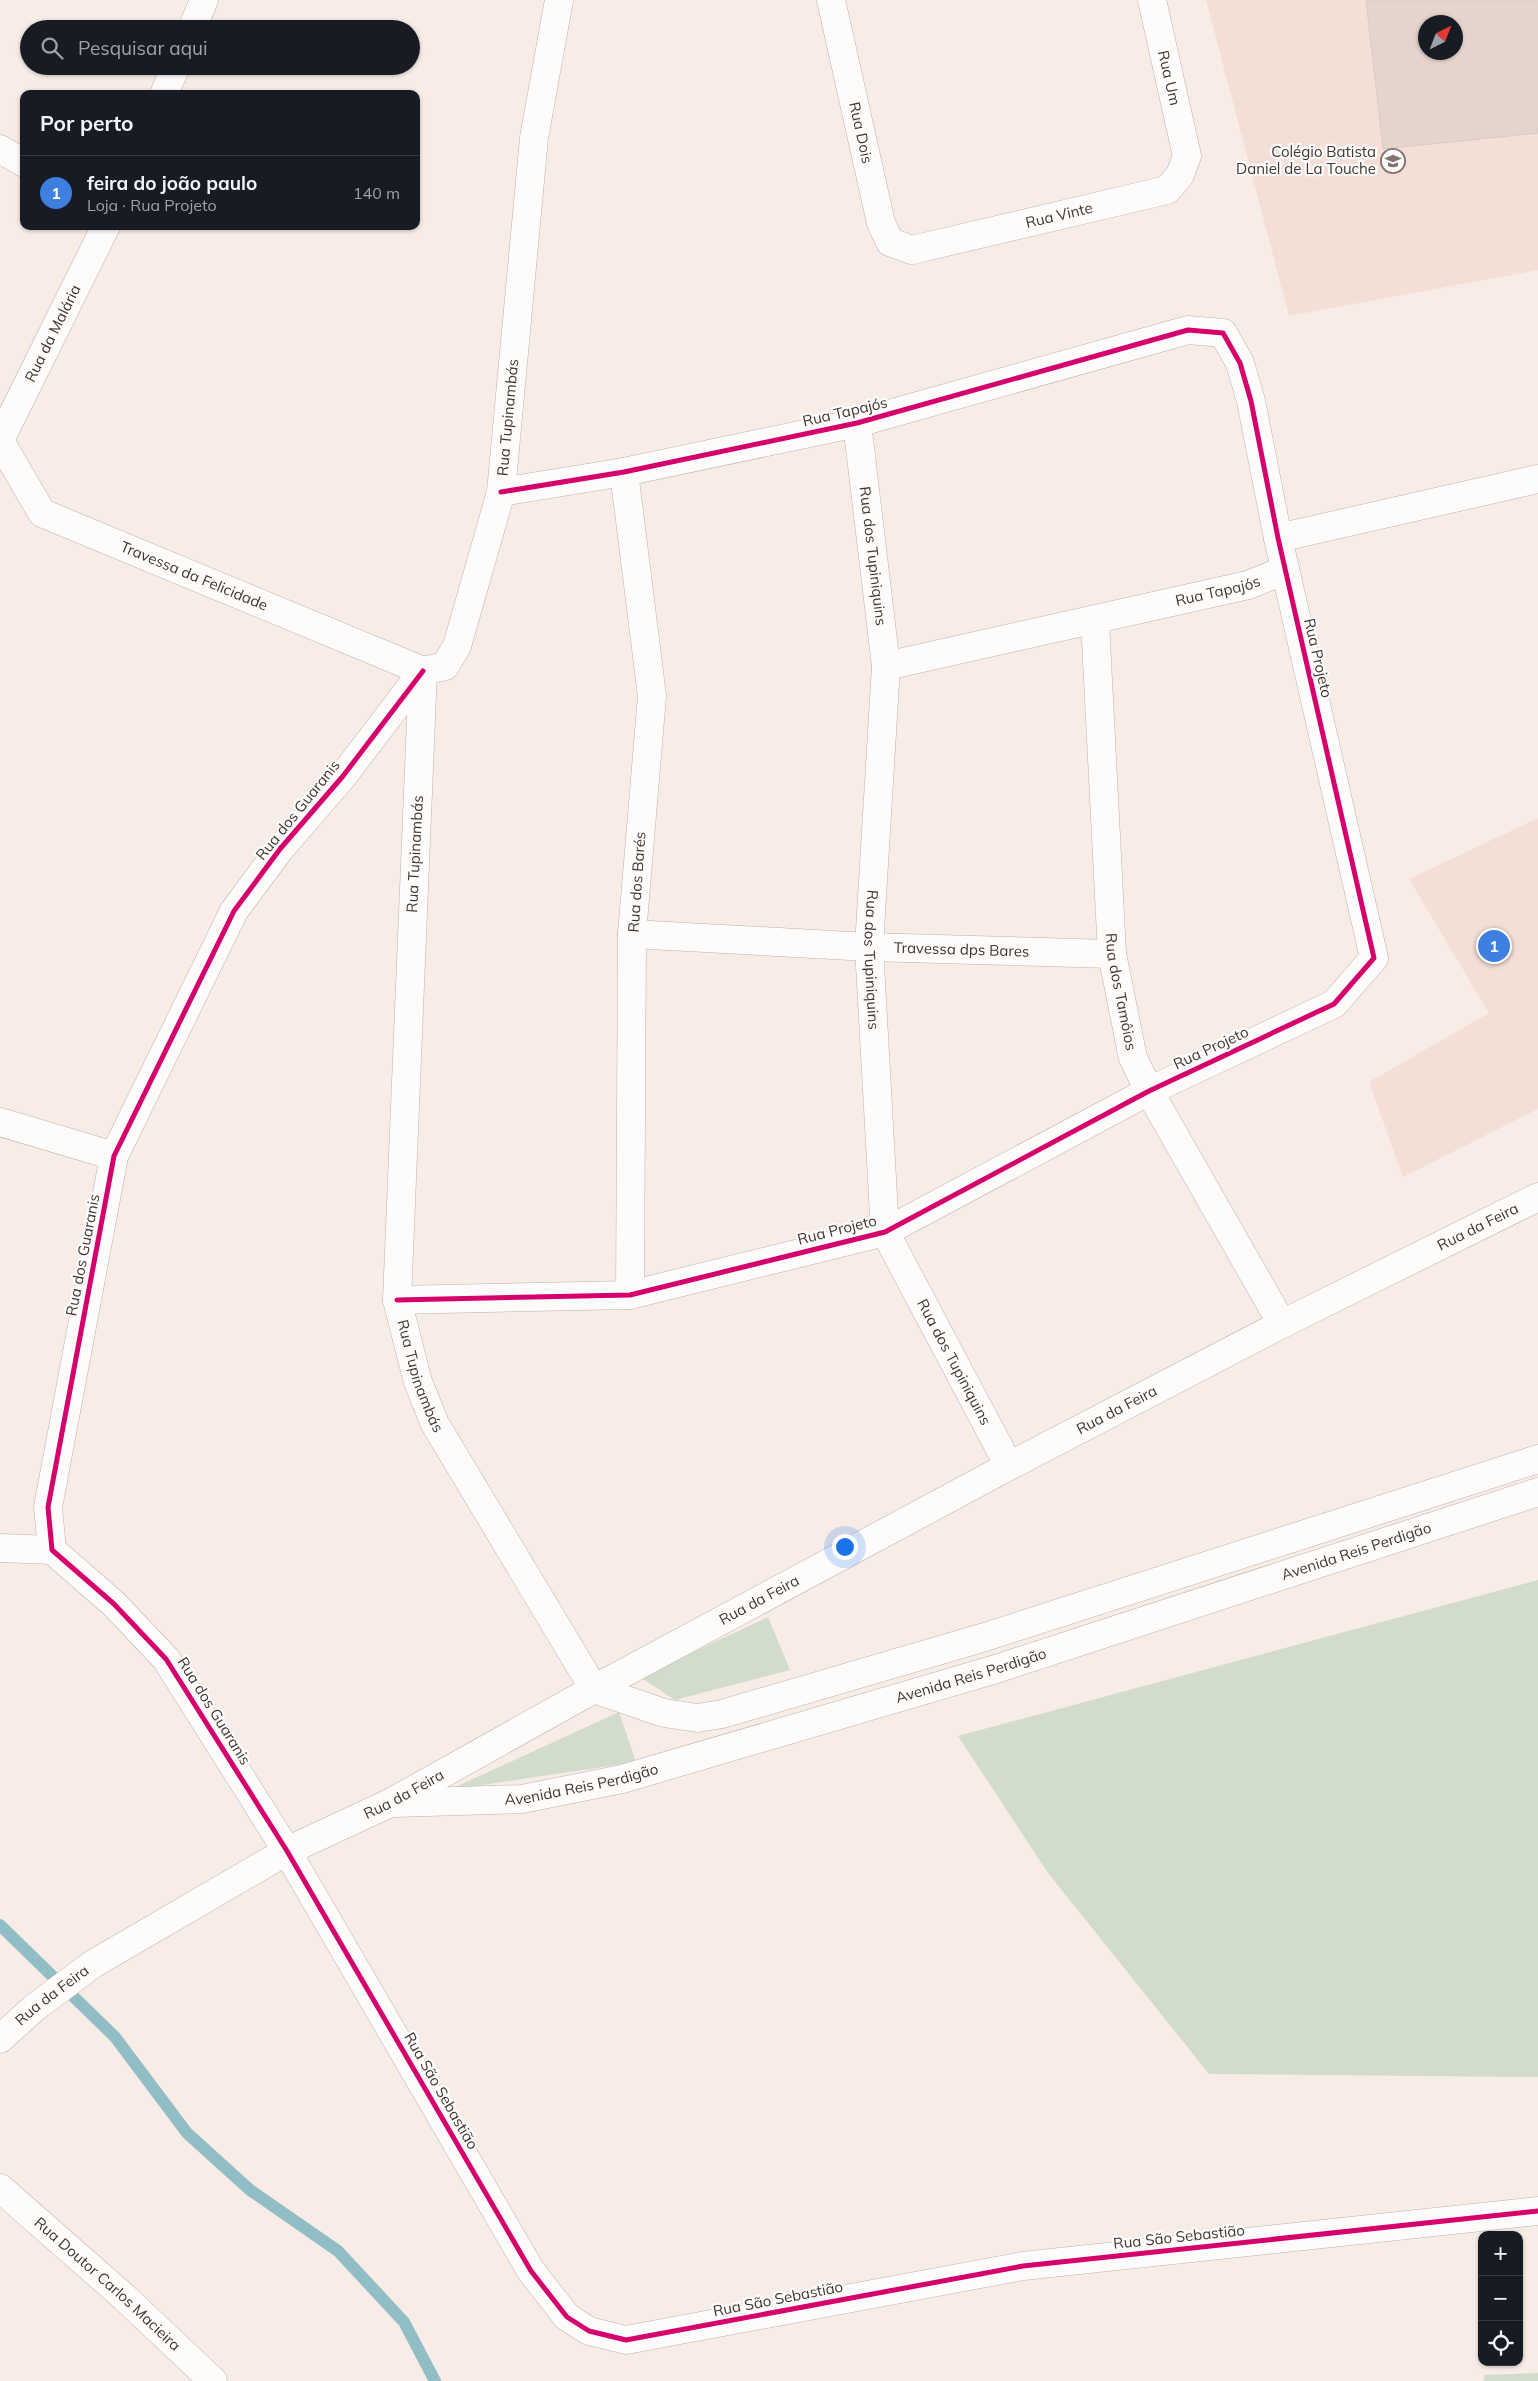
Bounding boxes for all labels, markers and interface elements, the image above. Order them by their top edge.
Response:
north arrow [1418,15,1463,60]
search box [20,20,420,75]
icon: search [38,34,66,62]
text: Pesquisar aqui [78,36,208,60]
street label: Rua Um [1154,48,1185,107]
street label: Rua Dois [845,100,877,165]
text: Por perto [40,110,134,136]
place label: Colégio Batista Daniel de La Touche [1236,142,1376,178]
school or university icon: Colégio Batista Daniel de La Touche [1380,148,1406,174]
text: feira do joão paulo [87,171,257,195]
text: 1 [51,183,61,203]
text: 140 m [353,183,400,203]
text: Loja · Rua Projeto [87,195,217,215]
street label: Rua Vinte [1024,198,1094,232]
street label: Rua da Malária [20,281,85,385]
street label: Rua Tupinambás [493,358,522,477]
street label: Rua Tapajós [801,393,889,430]
street label: Rua dos Tupiniquins [856,485,891,627]
street label: Travessa da Felicidade [118,537,271,615]
street label: Rua Tapajós [1173,571,1263,610]
street label: Rua Projeto [1300,616,1337,699]
street label: Rua dos Guaranis [251,756,344,864]
street label: Rua Tupinambás [402,795,427,913]
street label: Rua dos Barés [624,831,650,933]
street label: Rua dos Tupiniquins [860,889,884,1030]
pin: 1 [1478,927,1510,965]
street label: Rua dos Tamôios [1102,932,1141,1052]
street label: Travessa dps Bares [894,938,1030,961]
street label: Rua Projeto [1170,1022,1251,1073]
street label: Rua dos Guaranis [61,1192,104,1317]
street label: Rua da Feira [1434,1198,1521,1254]
street label: Rua Projeto [795,1211,878,1249]
street label: Rua dos Tupiniquins [913,1296,996,1428]
street label: Rua Tupinambás [393,1317,448,1436]
street label: Rua da Feira [1073,1381,1160,1438]
street label: Avenida Reis Perdigão [1279,1518,1434,1584]
your location [832,1534,858,1560]
street label: Rua da Feira [716,1571,802,1629]
street label: Avenida Reis Perdigão [893,1643,1049,1707]
street label: Rua dos Guaranis [174,1653,255,1768]
street label: Avenida Reis Perdigão [504,1759,660,1809]
street label: Rua da Feira [361,1765,447,1823]
street label: Rua da Feira [11,1960,92,2030]
street label: Rua São Sebastião [400,2029,483,2153]
street label: Rua Doutor Carlos Macieira [31,2213,185,2354]
street label: Rua São Sebastião [1112,2220,1246,2253]
map controls [1478,2231,1523,2366]
button: + [1478,2231,1523,2276]
button: − [1478,2276,1523,2321]
street label: Rua São Sebastião [711,2277,845,2320]
button: locate [1478,2321,1523,2366]

